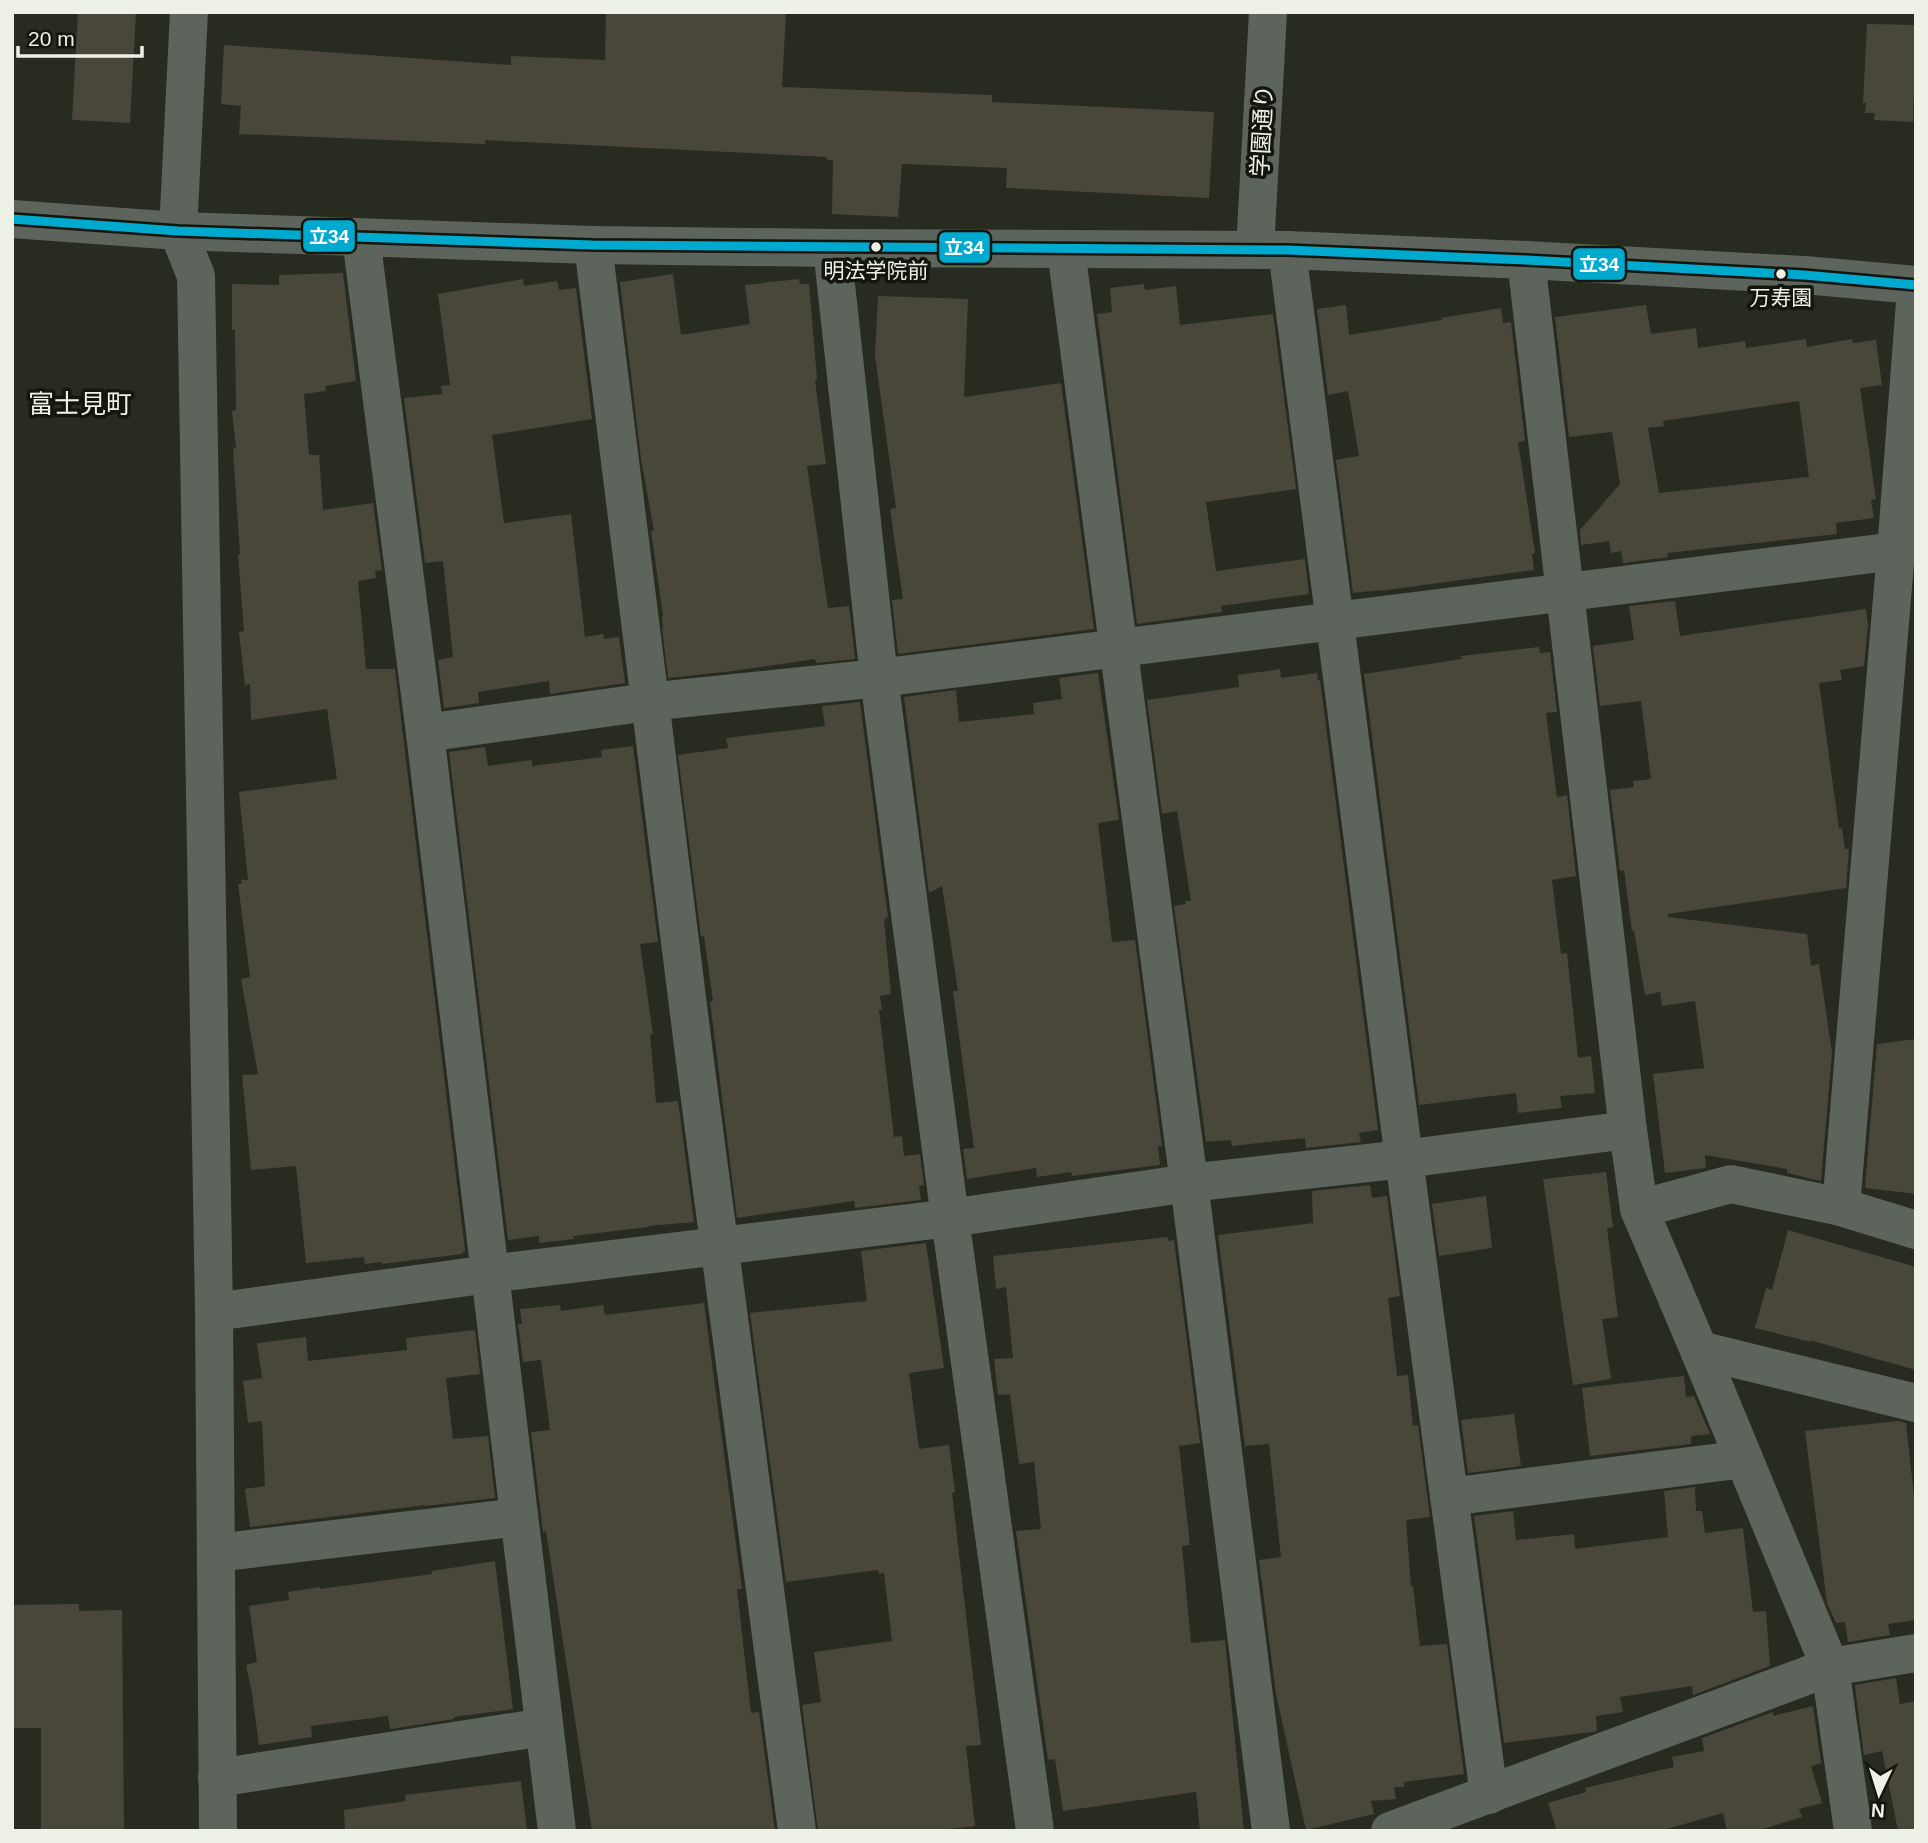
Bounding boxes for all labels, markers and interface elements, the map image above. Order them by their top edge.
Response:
scale bar [18,14,142,58]
text: 20 m [28,27,75,50]
street label: 学園通り [1247,84,1277,178]
line badge: 立34 [302,219,356,253]
text: 立34 [309,226,349,247]
line badge: 立34 [938,231,991,264]
text: 立34 [944,237,984,258]
marker: 明法学院前 [869,240,883,254]
line badge: 立34 [1572,247,1626,281]
text: 立34 [1579,254,1619,275]
place label: 明法学院前 [824,259,929,282]
marker: 万寿園 [1774,267,1788,281]
place label: 万寿園 [1750,286,1813,309]
district label: 富士見町 [28,389,132,419]
north arrow [1844,1759,1914,1829]
text: N [1870,1800,1885,1821]

